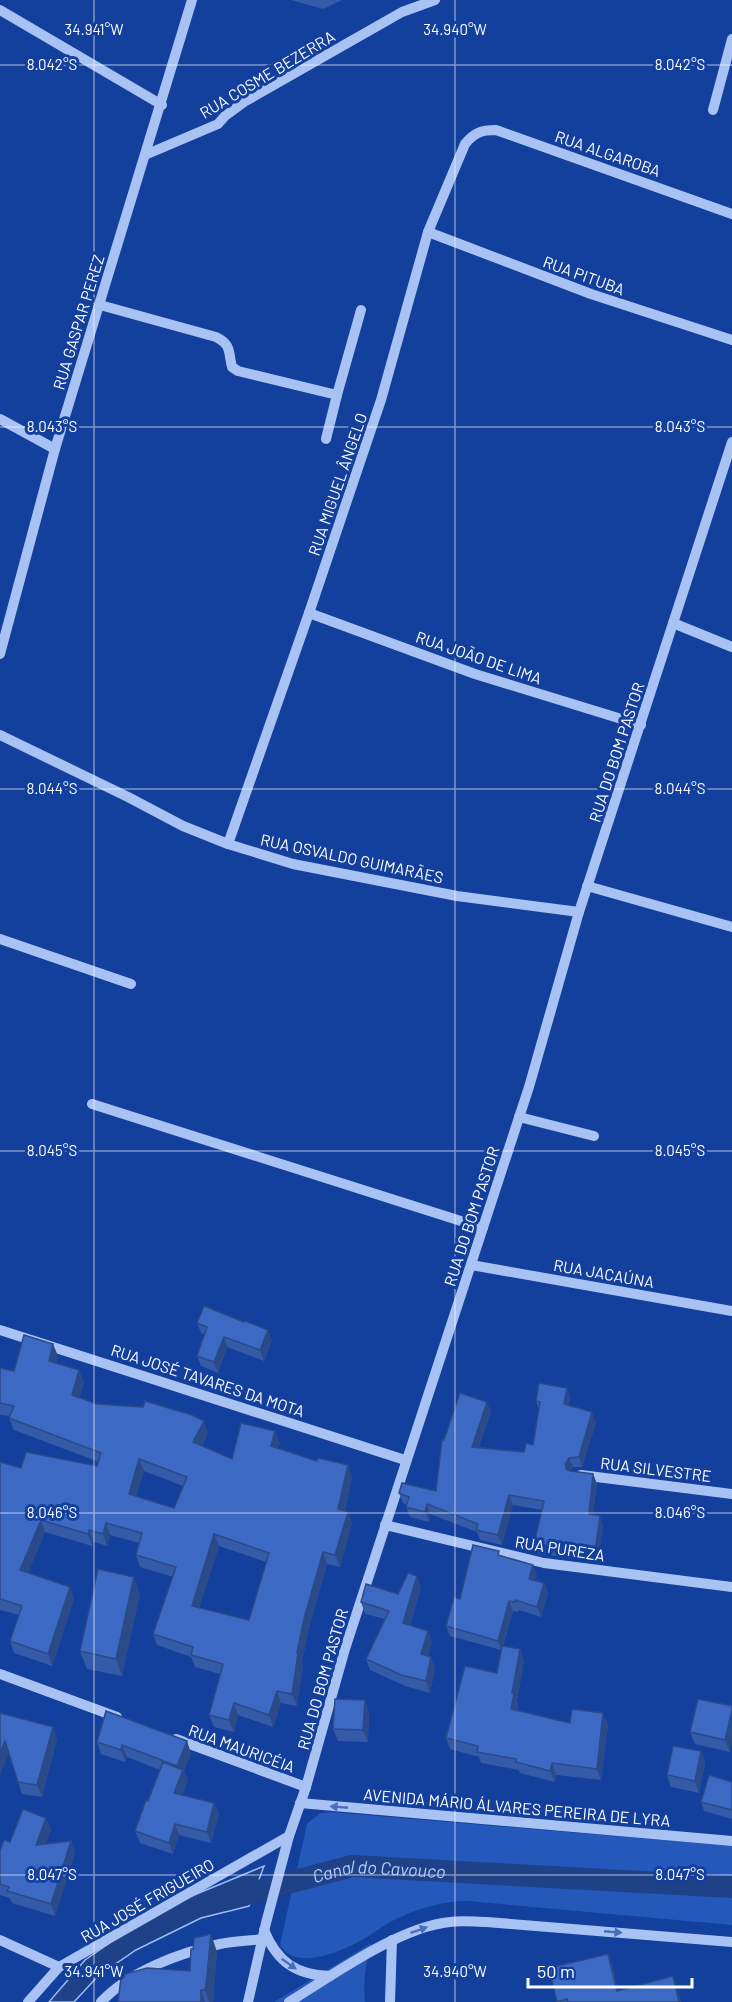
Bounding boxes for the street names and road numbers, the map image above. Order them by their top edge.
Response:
street label: RUA COSME BEZERRA [196,26,338,122]
street label: RUA ALGAROBA [553,126,664,180]
street label: RUA PITUBA [541,251,628,299]
street label: RUA GASPAR PEREZ [48,252,108,392]
street label: RUA MIGUEL ÂNGELO [304,410,370,558]
street label: RUA JOÃO DE LIMA [414,627,545,688]
street label: RUA DO BOM PASTOR [584,680,648,824]
street label: RUA OSVALDO GUIMARÃES [259,829,445,887]
street label: RUA DO BOM PASTOR [439,1144,503,1288]
street label: RUA JACAÚNA [552,1255,656,1291]
street label: RUA JOSÉ TAVARES DA MOTA [109,1340,308,1420]
street label: RUA SILVESTRE [600,1453,712,1485]
street label: RUA PUREZA [514,1532,607,1565]
street label: RUA DO BOM PASTOR [293,1606,351,1752]
street label: RUA MAURICÉIA [186,1720,298,1776]
street label: AVENIDA MÁRIO ÁLVARES PEREIRA DE LYRA [363,1784,672,1830]
street label: RUA JOSÉ FRIGUEIRO [77,1854,217,1946]

